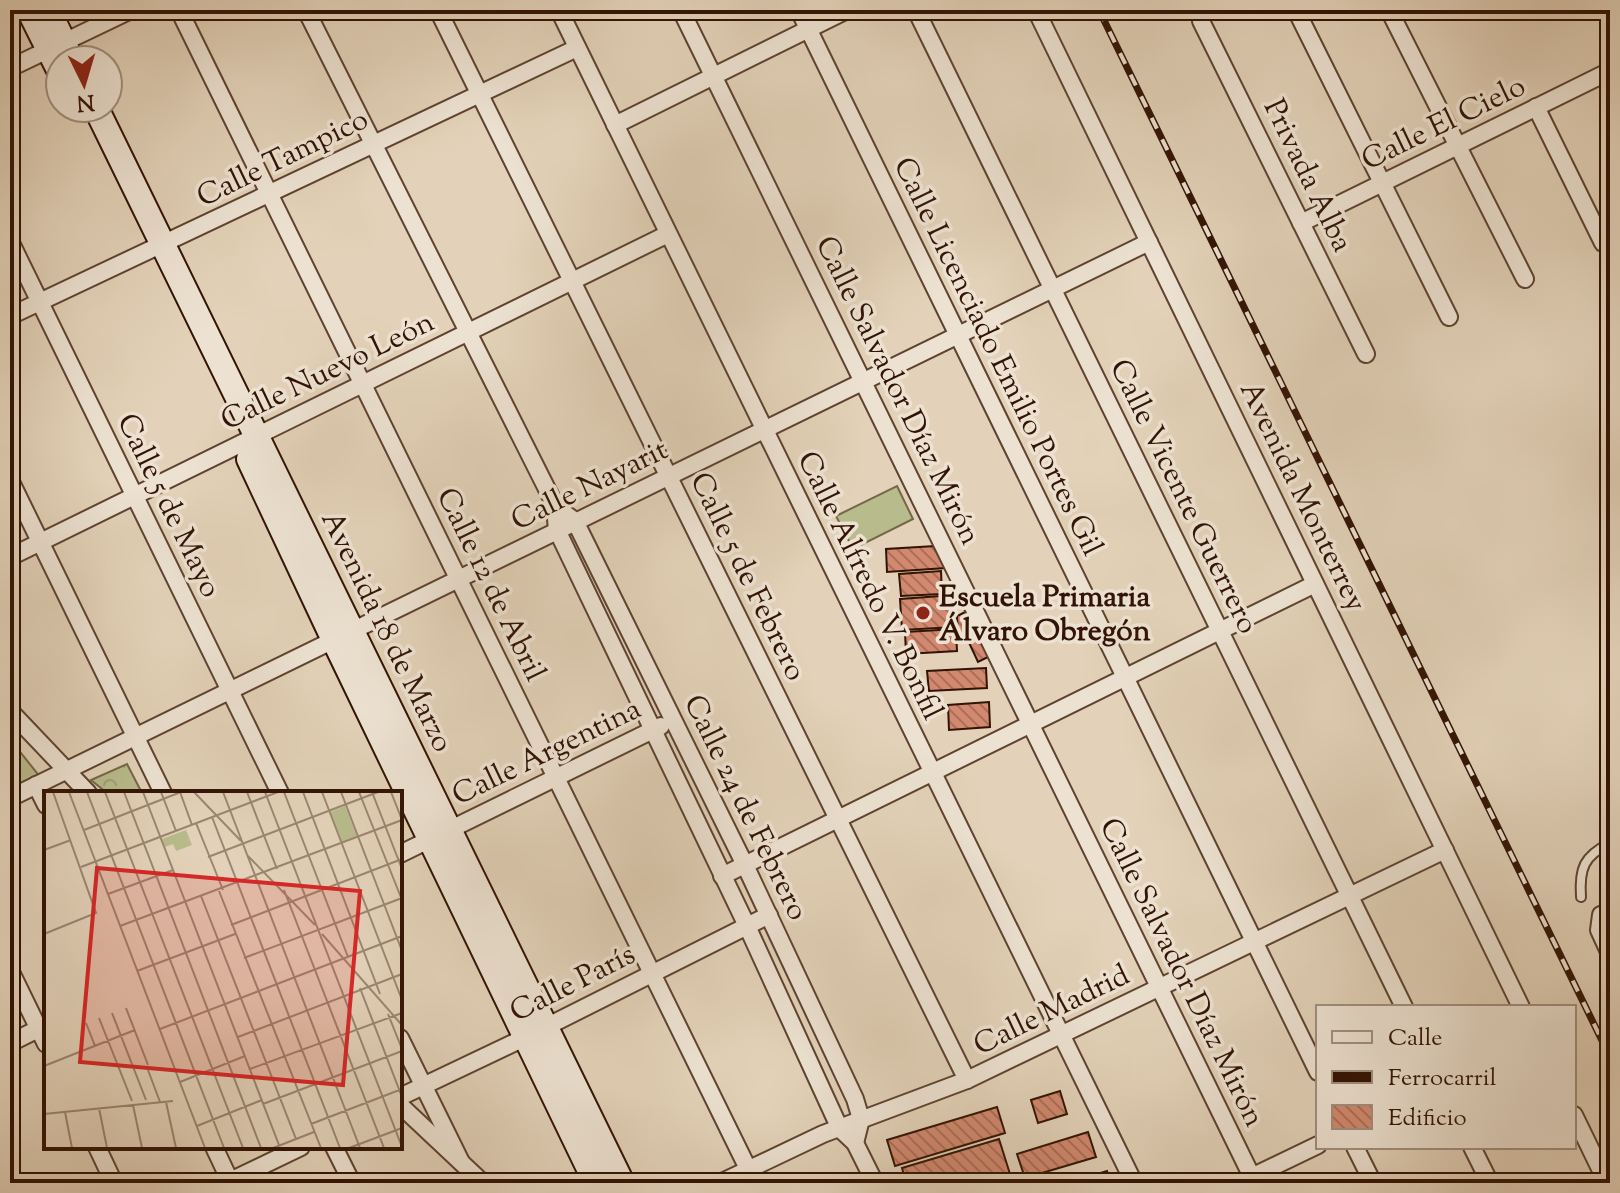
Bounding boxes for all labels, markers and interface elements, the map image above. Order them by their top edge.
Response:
north arrow [44,44,124,124]
street label: Calle El Cielo [1355,66,1533,183]
text: N [75,84,96,118]
street label: Privada Alba [1251,92,1362,260]
street label: Calle Tampico [190,99,376,219]
street label: Calle Licenciado Emilio Portes Gil [881,150,1112,564]
street label: Calle Salvador Díaz Mirón [803,229,991,553]
street label: Calle Nuevo León [214,302,442,443]
street label: Calle Vicente Guerrero [1098,353,1268,642]
street label: Avenida Monterrey [1227,375,1376,619]
street label: Calle 5 de Mayo [105,407,231,605]
street label: Calle Nayarit [504,430,676,543]
street label: Calle Alfredo V. Bonfil [785,444,953,728]
street label: Calle 5 de Febrero [678,466,816,689]
street label: Calle 12 de Abril [424,481,555,689]
street label: Avenida 18 de Marzo [309,504,463,760]
place label: Escuela Primaria Álvaro Obregón [939,577,1151,654]
marker: Escuela Primaria Álvaro Obregón [914,604,932,622]
street label: Calle 24 de Febrero [671,688,818,928]
street label: Calle Argentina [445,689,649,818]
inset map [44,791,402,1149]
street label: Calle Salvador Díaz Mirón [1087,811,1275,1135]
street label: Calle París [503,934,643,1034]
street label: Calle Madrid [967,955,1137,1068]
legend [1316,1005,1576,1149]
text: Calle [1388,1022,1442,1056]
text: Ferrocarril [1388,1062,1497,1096]
text: Edificio [1388,1102,1467,1136]

